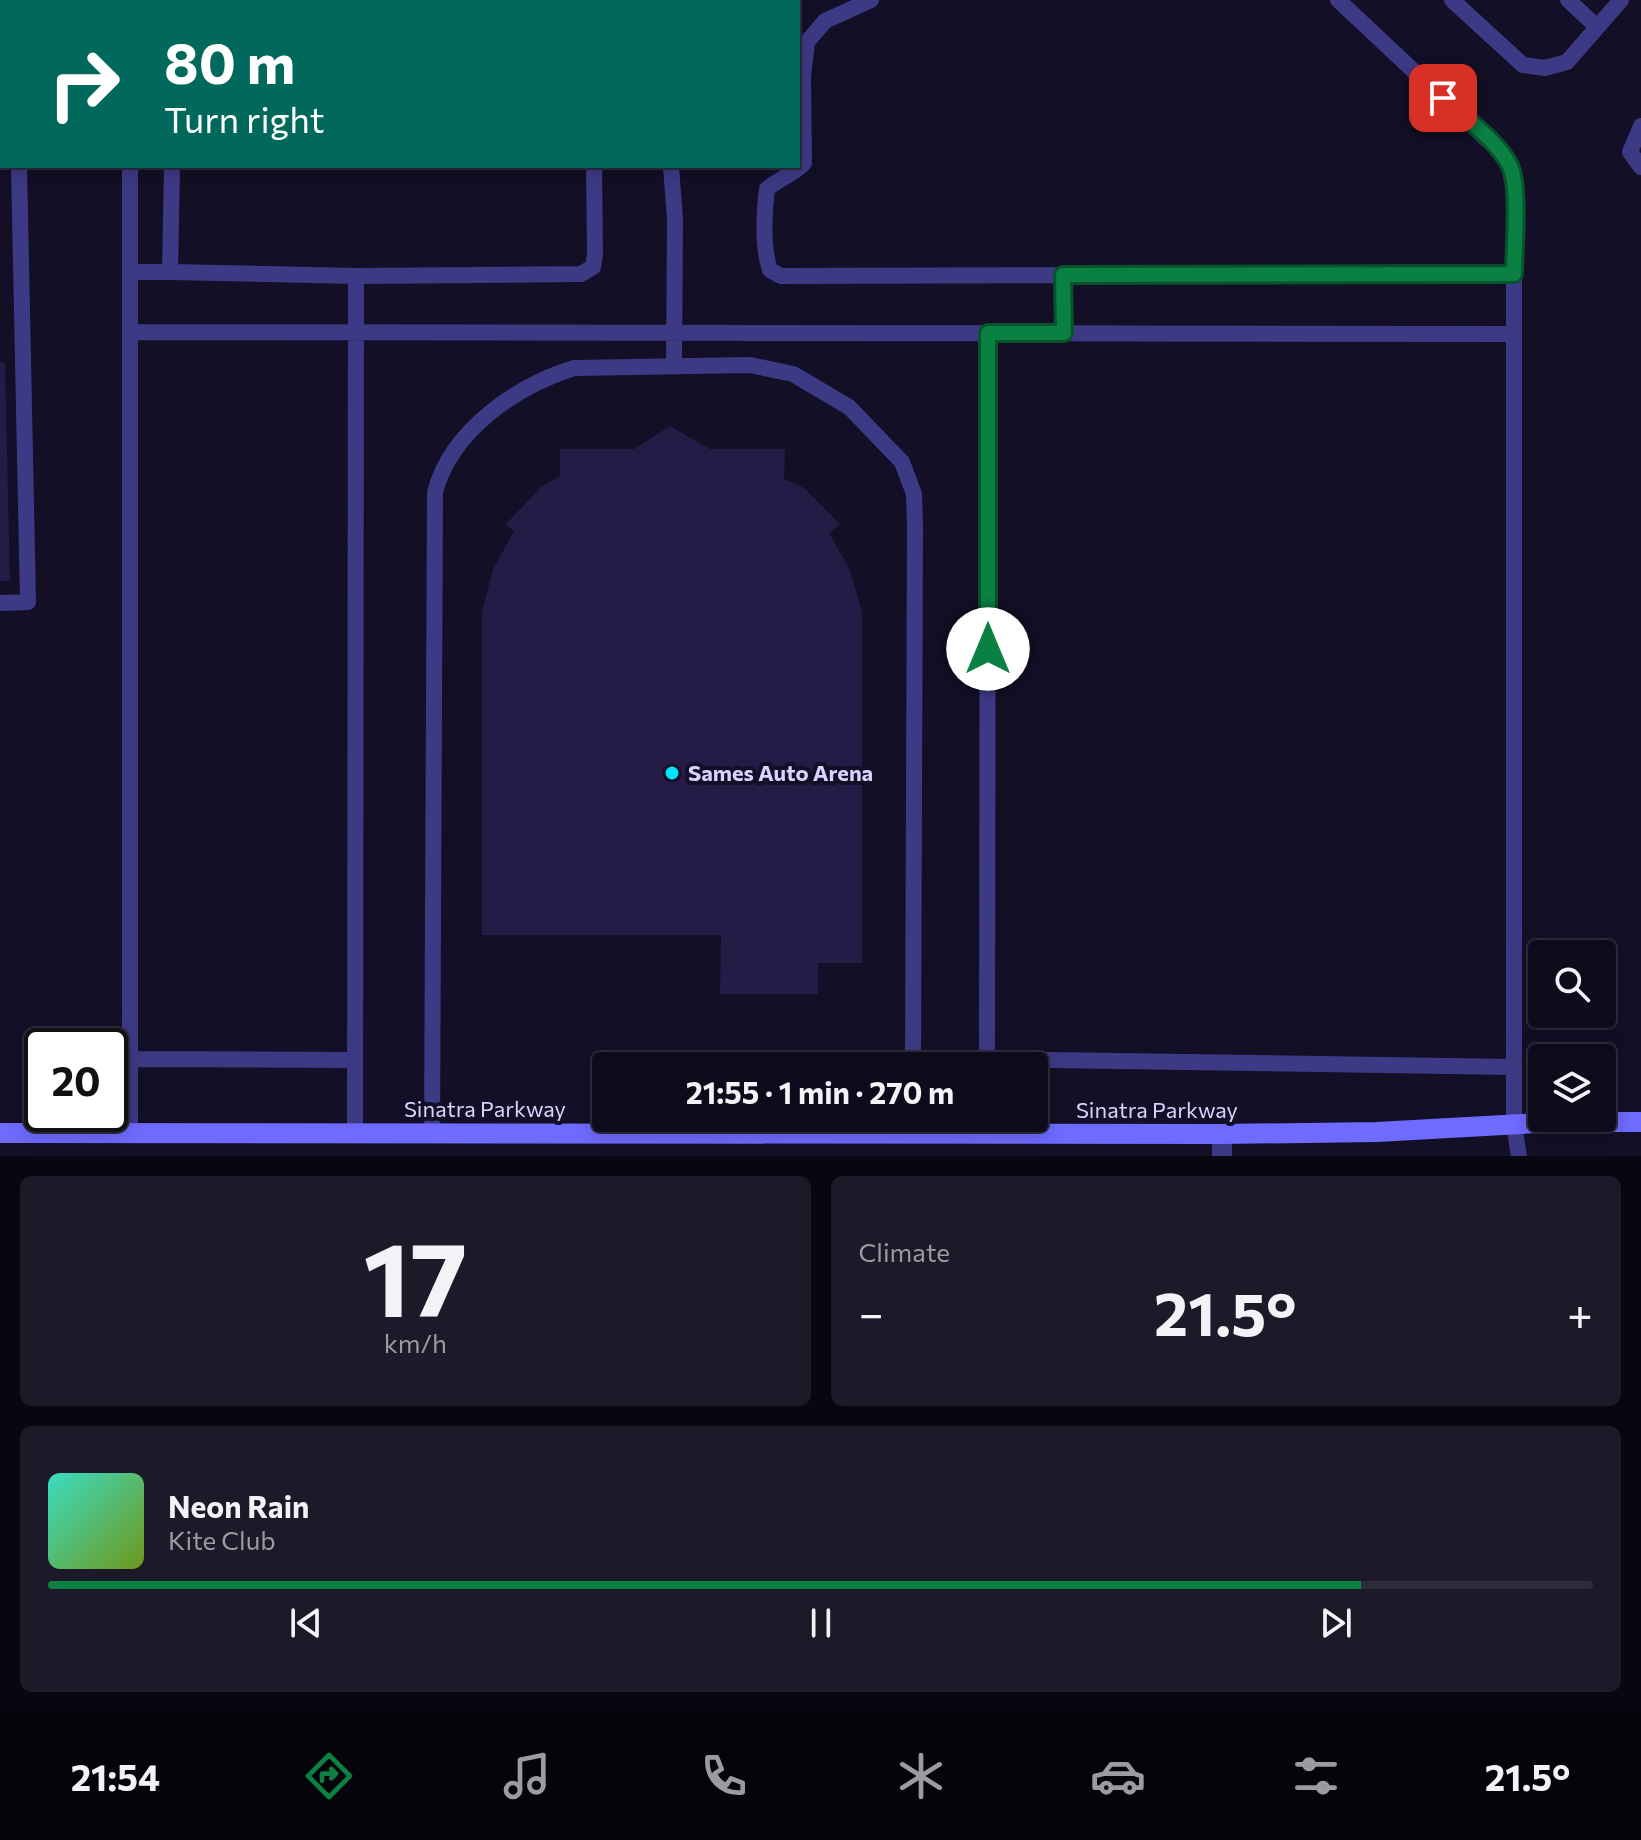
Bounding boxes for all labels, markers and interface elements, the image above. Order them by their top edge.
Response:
text: 80 m [164,27,295,96]
icon: right [32,32,136,136]
pin [1409,64,1477,132]
icon: arrive [1421,76,1465,120]
text: Turn right [164,96,325,140]
position arrow [946,607,1030,691]
place label: Sames Auto Arena [688,759,873,786]
marker: Sames Auto Arena [663,764,681,782]
map controls [1528,940,1616,1132]
button: search [1528,940,1616,1028]
speed limit sign: 20 [24,1028,128,1132]
button: layers [1528,1044,1616,1132]
text: 21:55 · 1 min · 270 m [686,1073,954,1110]
street label: Sinatra Parkway [404,1095,566,1122]
street label: Sinatra Parkway [1076,1096,1238,1123]
text: 17 [363,1211,467,1338]
text: Climate [859,1236,950,1267]
text: 21.5° [1154,1275,1297,1348]
text: − [859,1285,884,1339]
text: + [1567,1285,1593,1339]
text: km/h [384,1327,447,1358]
text: Neon Rain [168,1487,309,1524]
text: Kite Club [168,1524,276,1555]
icon: previous [284,1601,328,1645]
icon: pause [799,1601,843,1645]
icon: next [1314,1601,1358,1645]
icon: directions [301,1748,357,1804]
icon: music [499,1748,555,1804]
icon: phone [696,1748,752,1804]
icon: climate [893,1748,949,1804]
icon: car [1090,1748,1146,1804]
icon: filters [1288,1748,1344,1804]
text: 21:54 [71,1754,160,1798]
text: 21.5° [1485,1754,1570,1798]

